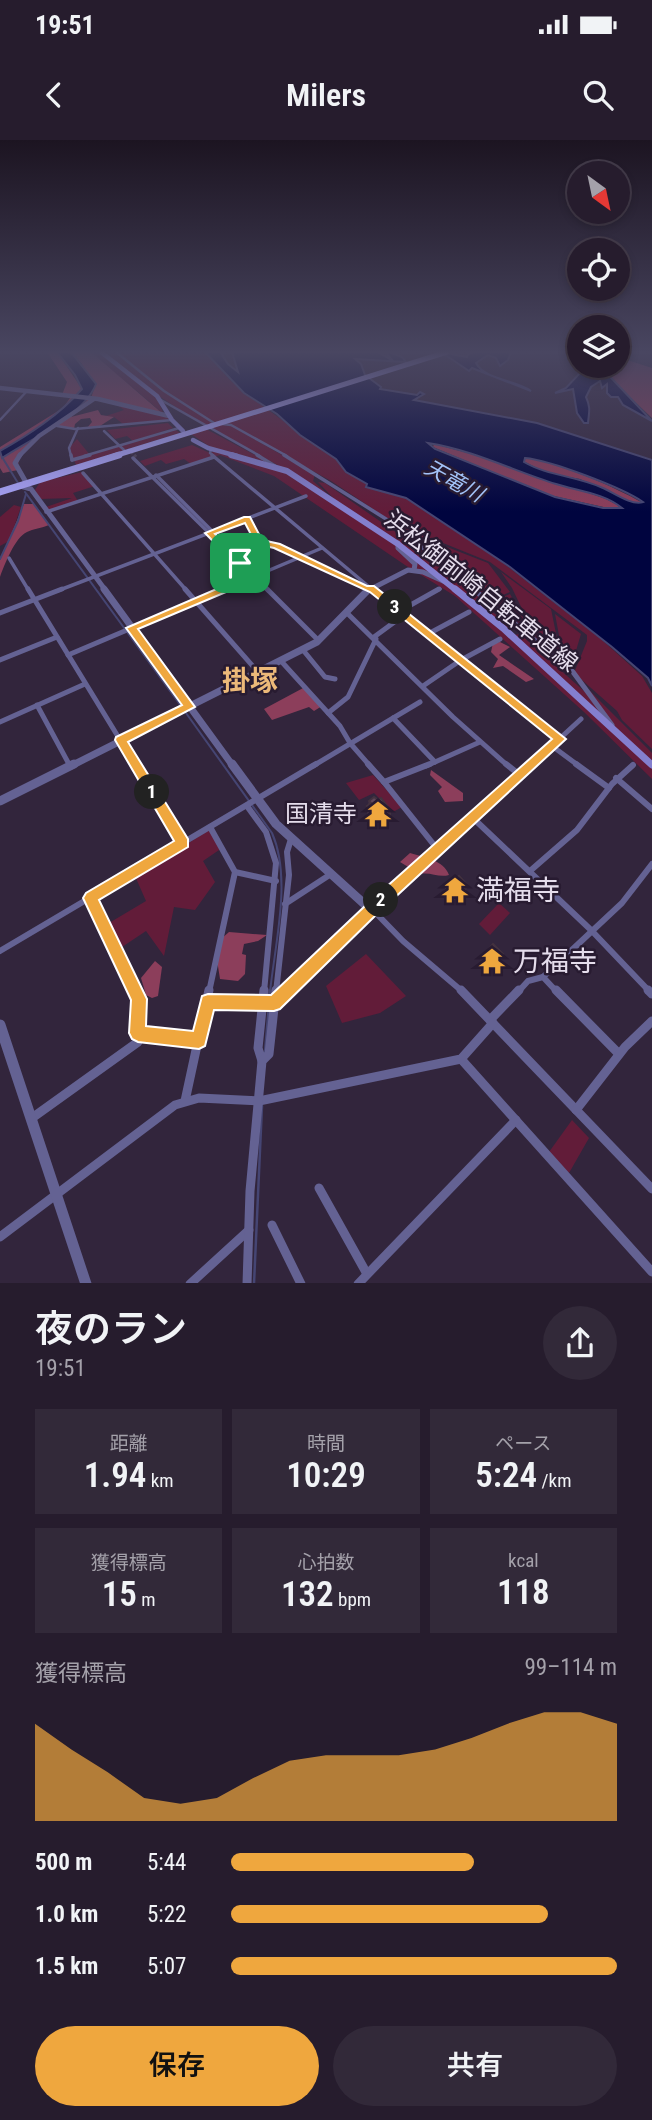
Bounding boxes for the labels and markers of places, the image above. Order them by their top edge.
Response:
pin [210,533,270,593]
pin: 3 [378,589,412,624]
pin: 1 [134,774,170,810]
temple icon: 国清寺 [363,799,393,829]
place label: 国清寺 [285,800,357,828]
place label: 満福寺 [476,874,560,907]
temple icon: 満福寺 [440,875,470,905]
pin: 2 [364,882,398,918]
place label: 万福寺 [513,945,597,978]
temple icon: 万福寺 [477,946,507,976]

